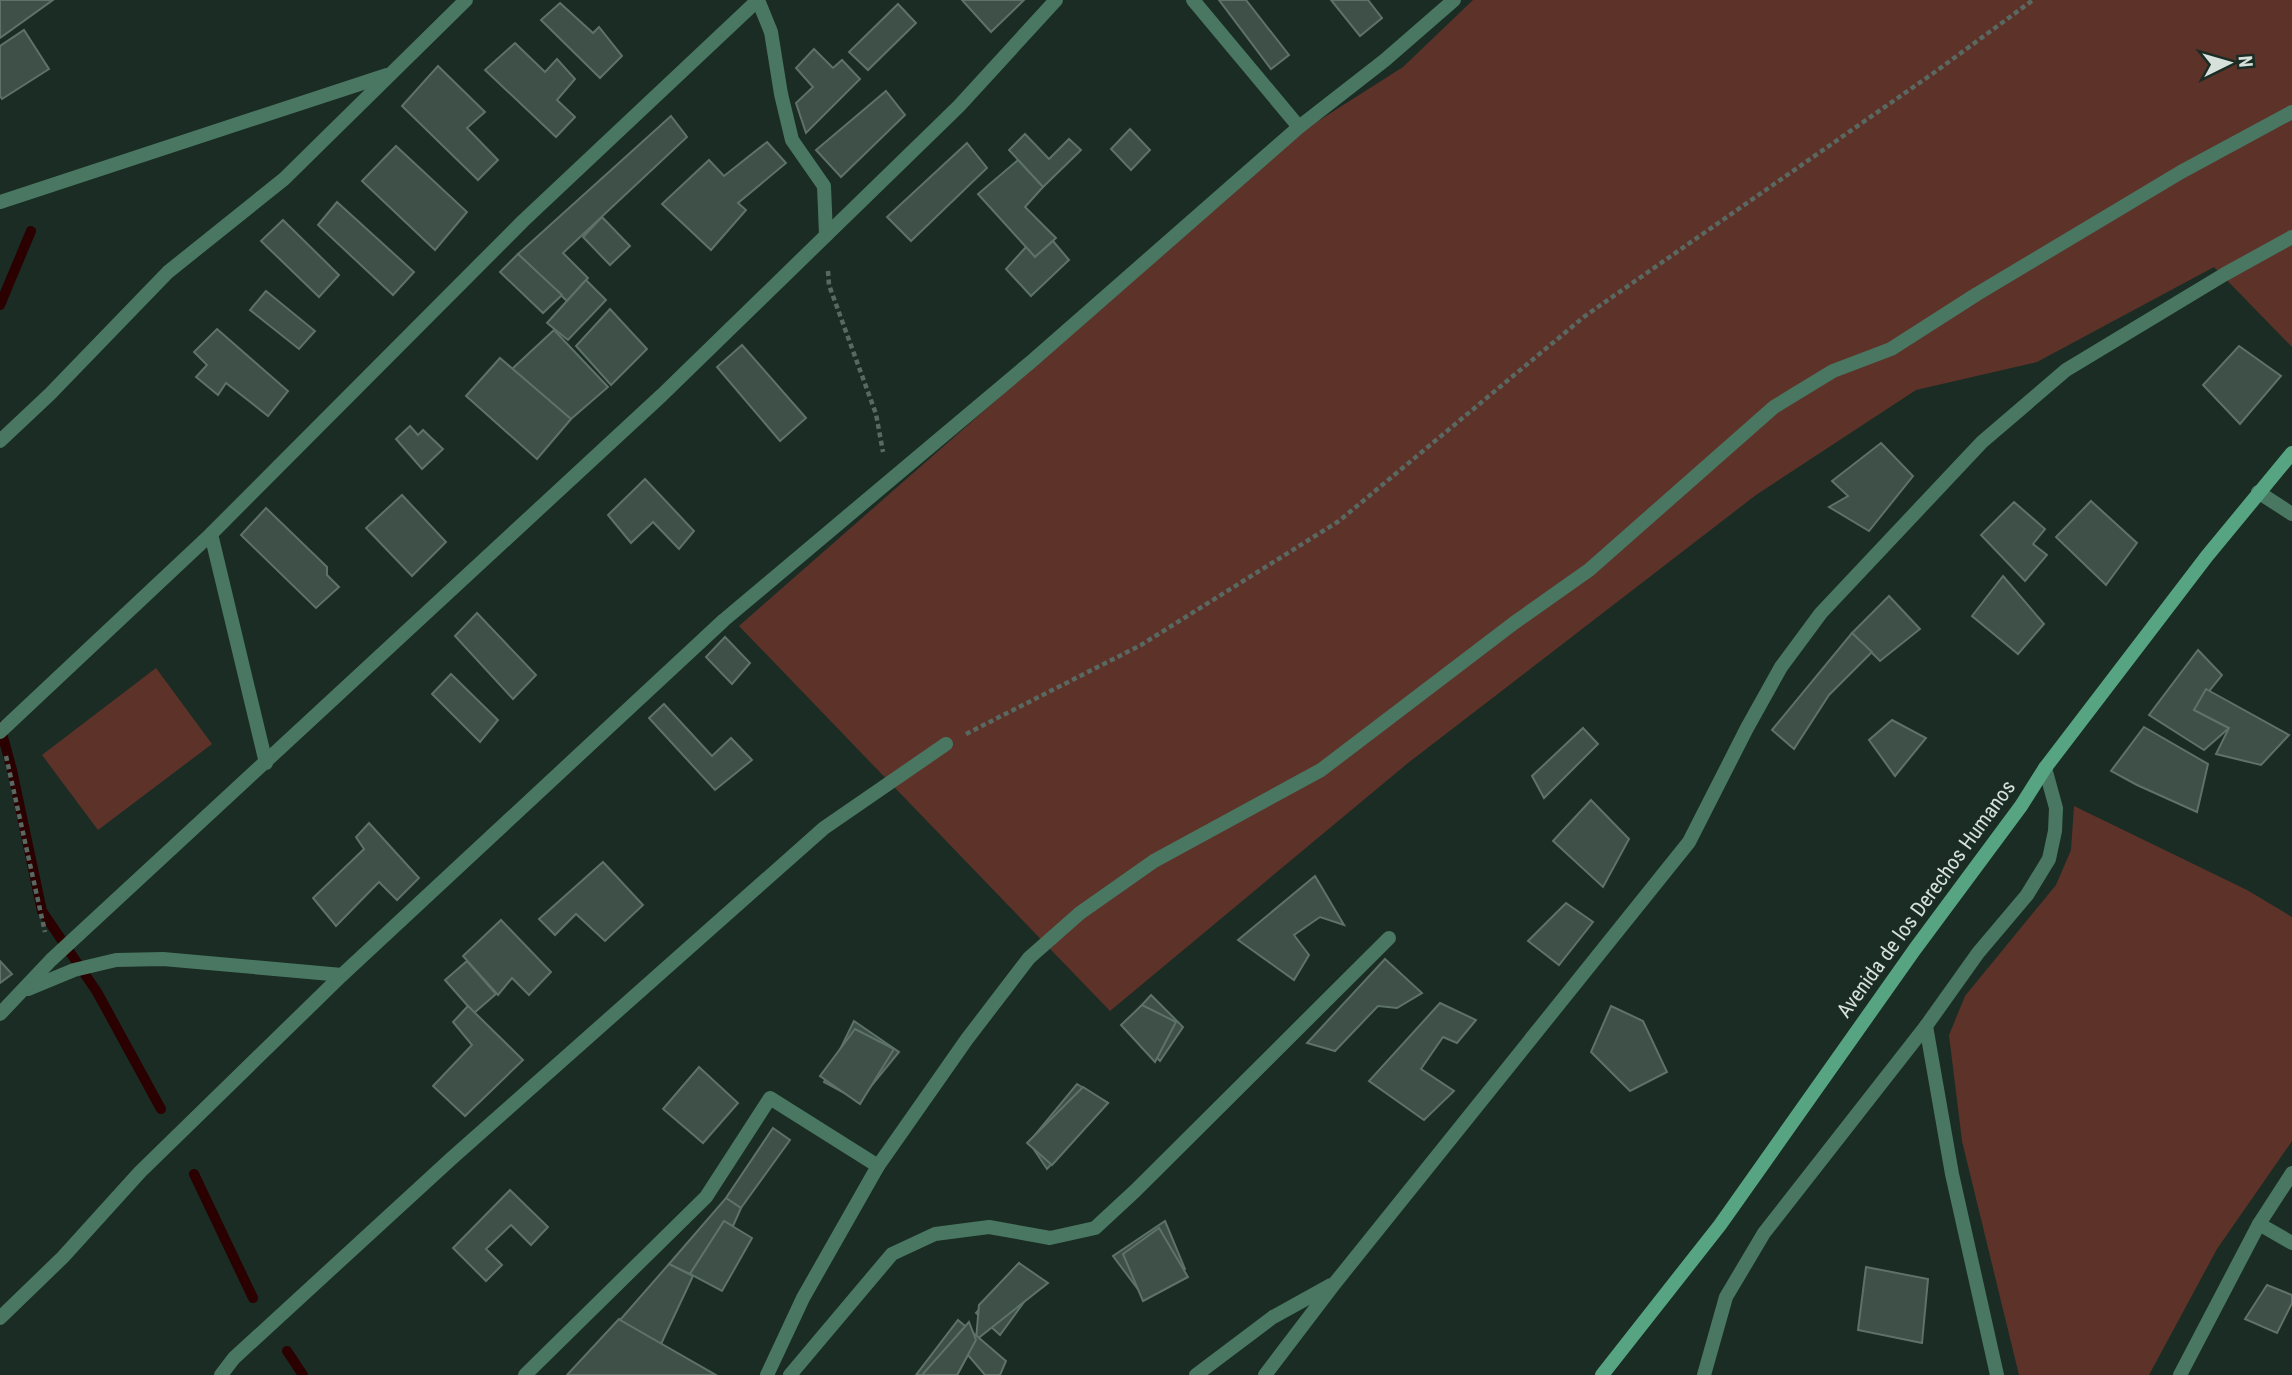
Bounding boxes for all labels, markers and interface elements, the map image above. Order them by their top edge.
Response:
north arrow [2194,28,2264,98]
text: N [2233,55,2257,68]
street label: Avenida de los Derechos Humanos [1832,776,2020,1022]

